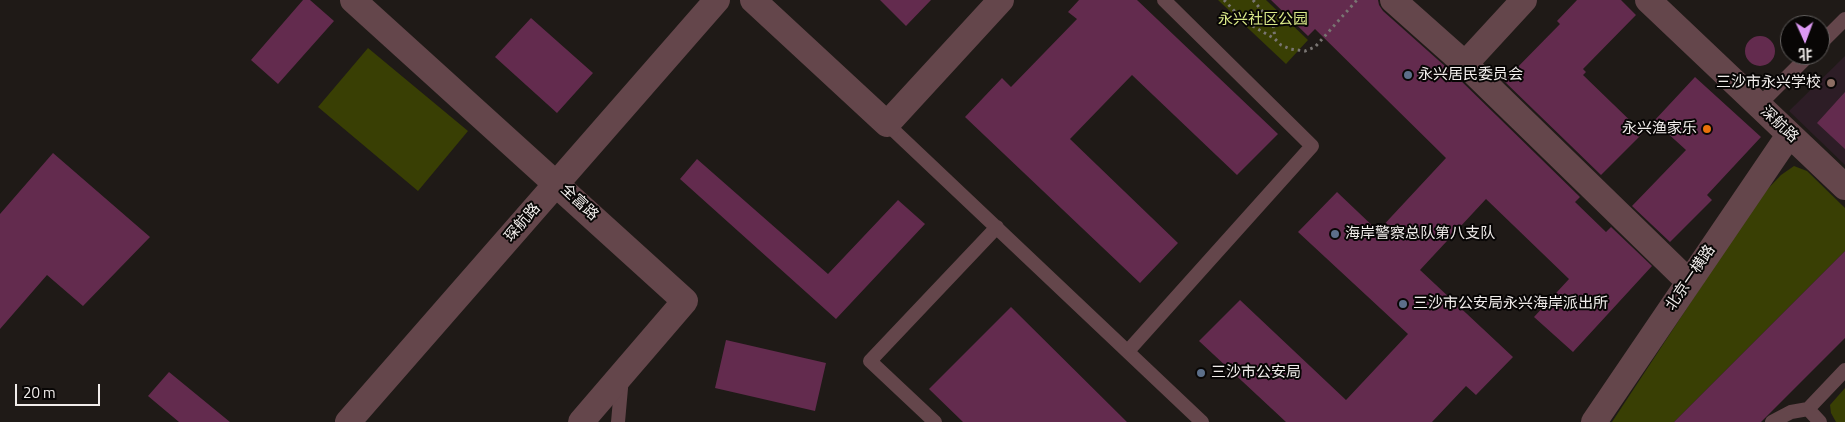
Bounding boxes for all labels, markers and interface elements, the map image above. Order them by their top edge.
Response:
park label: 永兴社区公园 [1218,11,1308,29]
north arrow [1780,15,1830,65]
text: 北 [1798,44,1813,65]
place label: 永兴居民委员会 [1418,66,1523,84]
marker: 永兴居民委员会 [1402,69,1414,81]
place label: 三沙市永兴学校 [1716,74,1821,92]
marker: 三沙市永兴学校 [1825,77,1837,89]
street label: 深航路 [1756,103,1802,147]
place label: 永兴渔家乐 [1622,120,1697,138]
marker: 永兴渔家乐 [1701,123,1713,135]
street label: 全富路 [556,181,602,225]
street label: 琛航路 [501,200,545,246]
place label: 海岸警察总队第八支队 [1345,225,1495,243]
marker: 海岸警察总队第八支队 [1329,228,1341,240]
street label: 北京一横路 [1663,242,1719,314]
place label: 三沙市公安局永兴海岸派出所 [1413,295,1608,313]
marker: 三沙市公安局永兴海岸派出所 [1397,298,1409,310]
place label: 三沙市公安局 [1211,364,1301,382]
marker: 三沙市公安局 [1195,367,1207,379]
scale bar [18,374,102,406]
text: 20 m [23,381,56,404]

